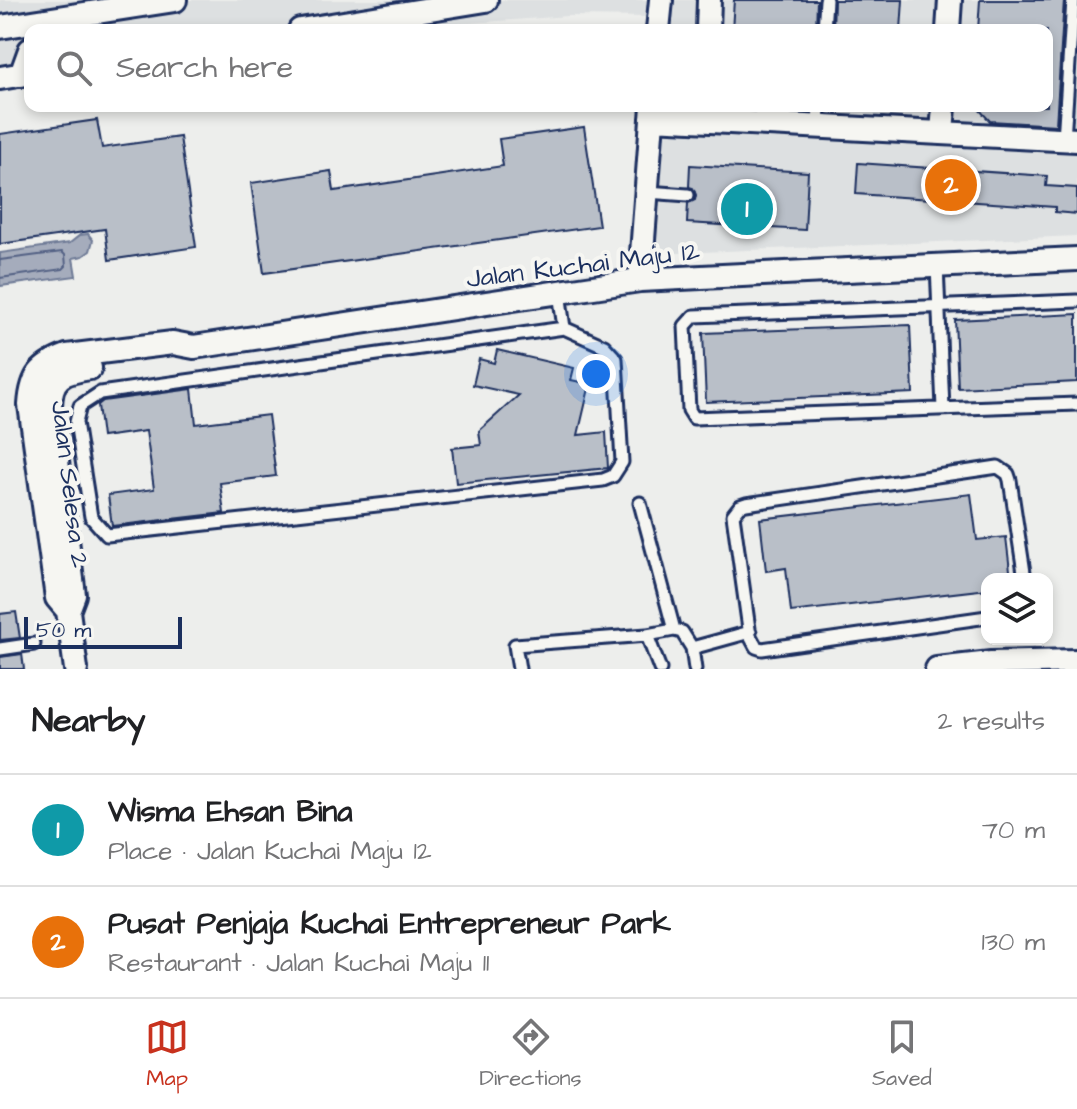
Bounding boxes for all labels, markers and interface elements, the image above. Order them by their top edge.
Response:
search box [24,24,1053,112]
icon: search [52,46,96,90]
text: Search here [116,47,293,89]
pin: 2 [925,155,977,215]
pin: 1 [721,179,773,239]
street label: Jalan Kuchai Maju 12 [464,233,702,297]
your location [576,354,616,394]
street label: Jalan Selesa 2 [42,398,98,570]
map controls [981,573,1053,645]
button: layers [981,573,1053,645]
scale bar [24,613,182,649]
text: 50 m [36,615,91,646]
text: Nearby [32,697,146,745]
text: 2 results [937,703,1045,739]
text: Wisma Ehsan Bina [108,791,353,833]
text: 1 [56,812,60,848]
text: 70 m [982,812,1045,848]
text: Place · Jalan Kuchai Maju 12 [108,833,432,869]
text: Pusat Penjaja Kuchai Entrepreneur Park [108,903,671,945]
text: 2 [51,924,65,960]
text: 130 m [981,924,1045,960]
text: Restaurant · Jalan Kuchai Maju 11 [108,945,489,981]
tab: Map [145,1015,189,1094]
tab: Directions [479,1015,582,1094]
tab: Saved [872,1015,932,1094]

